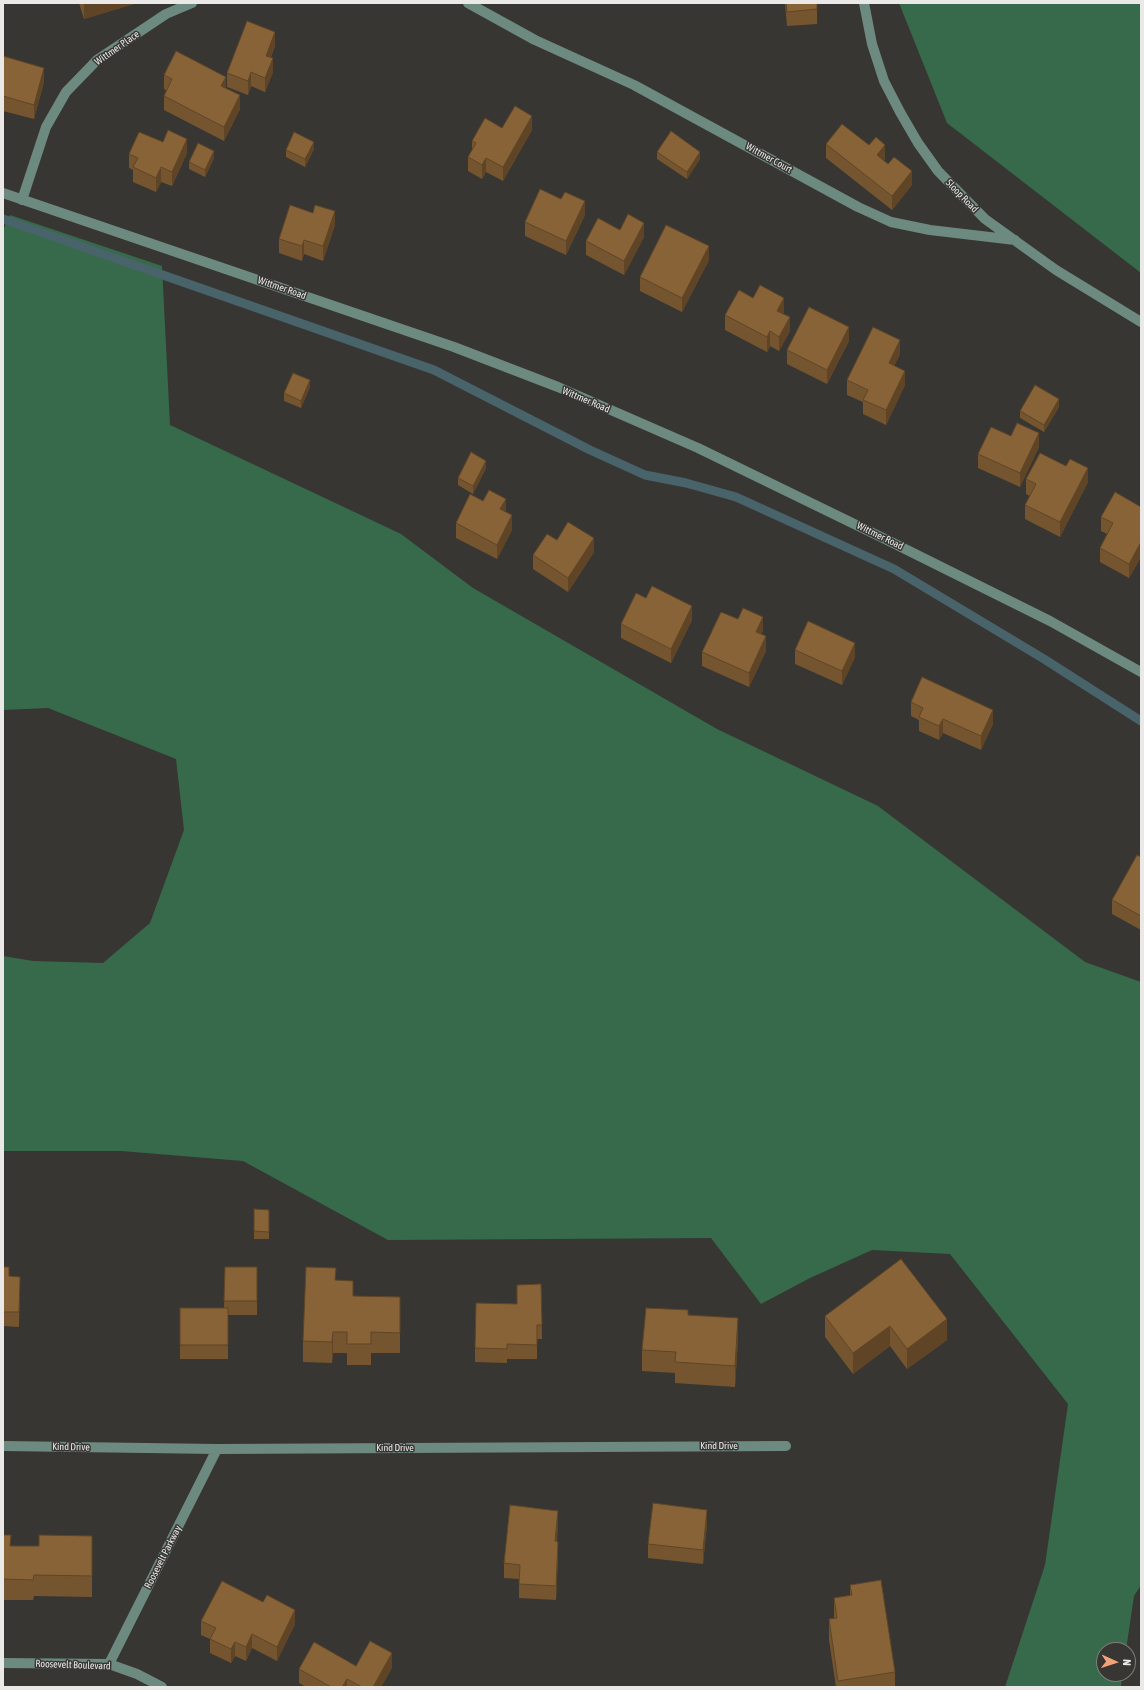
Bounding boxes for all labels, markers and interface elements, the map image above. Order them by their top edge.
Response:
street label: Wittmer Place [92,28,142,68]
street label: Wittmer Court [744,140,794,176]
street label: Sloop Road [943,177,981,215]
street label: Wittmer Road [256,274,308,302]
street label: Wittmer Road [560,385,612,415]
street label: Wittmer Road [855,520,905,552]
street label: Kind Drive [700,1440,738,1452]
street label: Kind Drive [52,1441,90,1453]
street label: Kind Drive [376,1442,414,1454]
street label: Roosevelt Parkway [142,1523,184,1591]
north arrow [1096,1642,1136,1682]
street label: Roosevelt Boulevard [35,1658,111,1672]
text: N [1121,1659,1133,1666]

